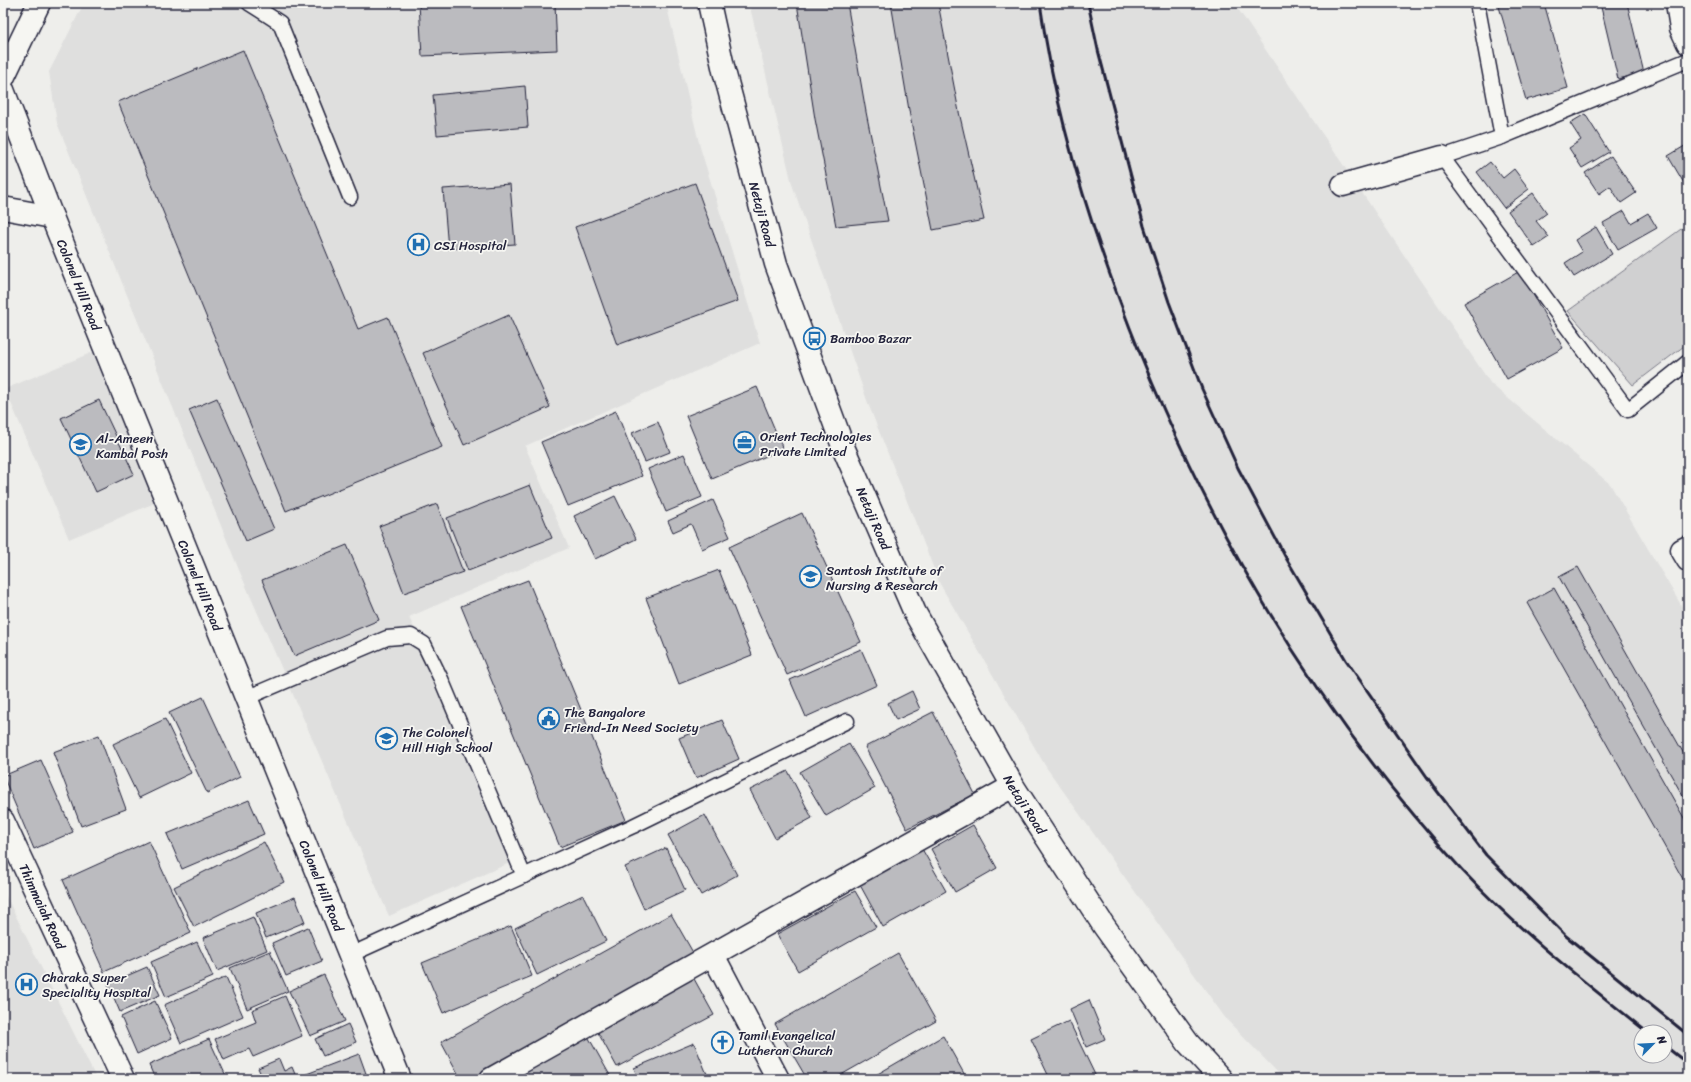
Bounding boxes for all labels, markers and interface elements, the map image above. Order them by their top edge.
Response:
street label: Netaji Road [743,179,783,251]
hospital icon: CSI Hospital [405,232,431,258]
place label: CSI Hospital [434,234,507,257]
street label: Colonel Hill Road [50,235,109,335]
bus stop icon: Bamboo Bazar [802,325,828,351]
place label: Bamboo Bazar [830,327,912,350]
place label: Orient Technologies Private Limited [760,425,872,463]
place label: Al-Ameen Kambal Posh [95,427,168,465]
office icon: Orient Technologies Private Limited [732,430,758,456]
school or university icon: Al-Ameen Kambal Posh [68,432,94,458]
street label: Netaji Road [850,483,898,555]
street label: Colonel Hill Road [172,536,230,635]
place label: Santosh Institute of Nursing & Research [826,559,944,597]
school or university icon: Santosh Institute of Nursing & Research [798,564,824,590]
place label: The Bangalore Friend-In Need Society [564,701,699,739]
public building icon: The Bangalore Friend-In Need Society [535,706,561,732]
place label: The Colonel Hill High School [402,721,493,759]
school or university icon: The Colonel Hill High School [374,726,400,752]
street label: Netaji Road [997,770,1053,840]
street label: Colonel Hill Road [293,836,351,936]
street label: Thimmaiah Road [13,860,73,954]
place label: Charaka Super Speciality Hospital [42,966,151,1004]
hospital icon: Charaka Super Speciality Hospital [13,971,39,997]
place label: Tamil Evangelical Lutheran Church [738,1024,836,1062]
north arrow [1633,1024,1673,1064]
church icon: Tamil Evangelical Lutheran Church [709,1029,735,1055]
text: N [1651,1032,1672,1048]

